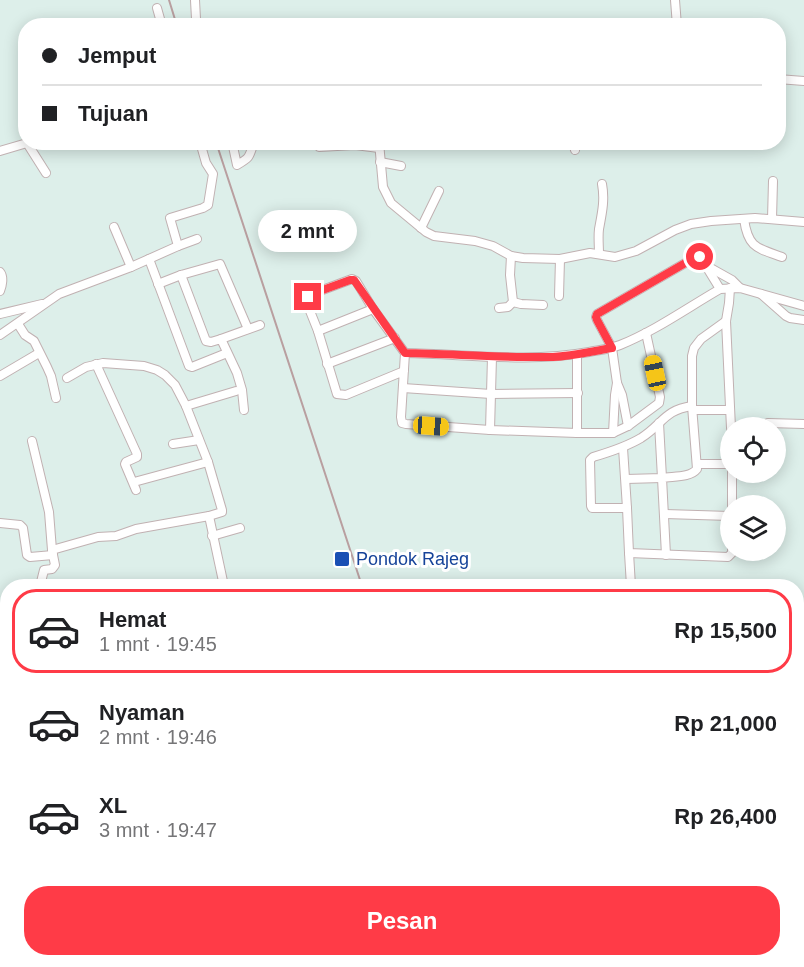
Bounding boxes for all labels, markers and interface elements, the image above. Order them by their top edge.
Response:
text: Jemput [78,43,156,68]
text: Tujuan [78,101,148,126]
callout: 2 mnt [258,210,358,252]
text: 2 mnt [281,220,334,242]
route start [686,243,713,270]
route end [294,283,321,310]
car [642,354,668,392]
car [412,416,450,436]
map controls [720,417,786,561]
button: locate [720,417,786,483]
button: layers [720,495,786,561]
place label: Pondok Rajeg [356,549,469,569]
marker: Pondok Rajeg [333,550,351,568]
icon: car [27,604,81,658]
text: Hemat [99,607,166,632]
text: Rp 15,500 [674,618,777,643]
text: 1 mnt · 19:45 [99,633,217,655]
icon: car [27,697,81,751]
text: Nyaman [99,700,185,725]
text: Rp 21,000 [674,711,777,736]
text: 2 mnt · 19:46 [99,726,217,748]
icon: car [27,790,81,844]
text: XL [99,793,127,818]
text: Rp 26,400 [674,804,777,829]
text: 3 mnt · 19:47 [99,819,217,841]
button: Pesan [24,886,780,955]

